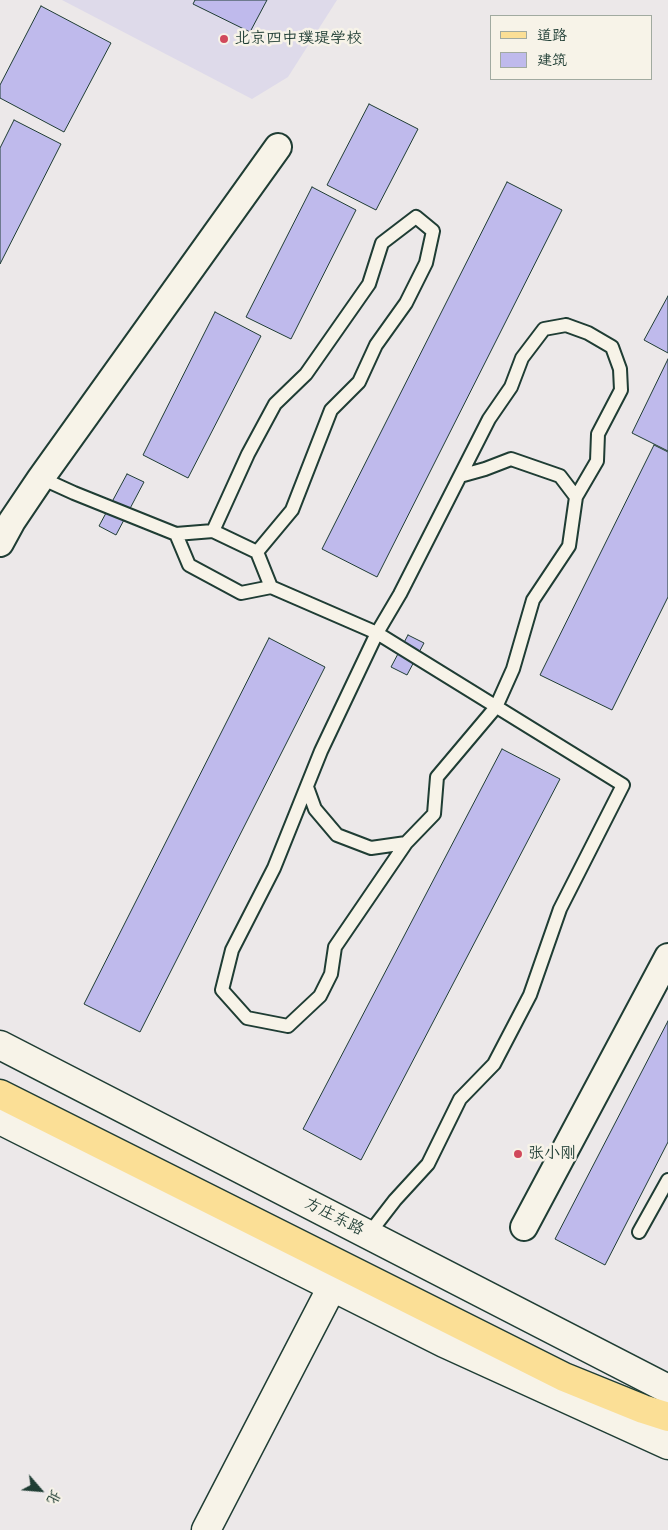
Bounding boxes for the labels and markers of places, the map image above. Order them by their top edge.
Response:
place label: 北京四中璞瑅学校 [234,29,362,49]
marker: 北京四中璞瑅学校 [218,33,230,45]
place label: 张小刚 [528,1144,576,1164]
marker: 张小刚 [512,1148,524,1160]

